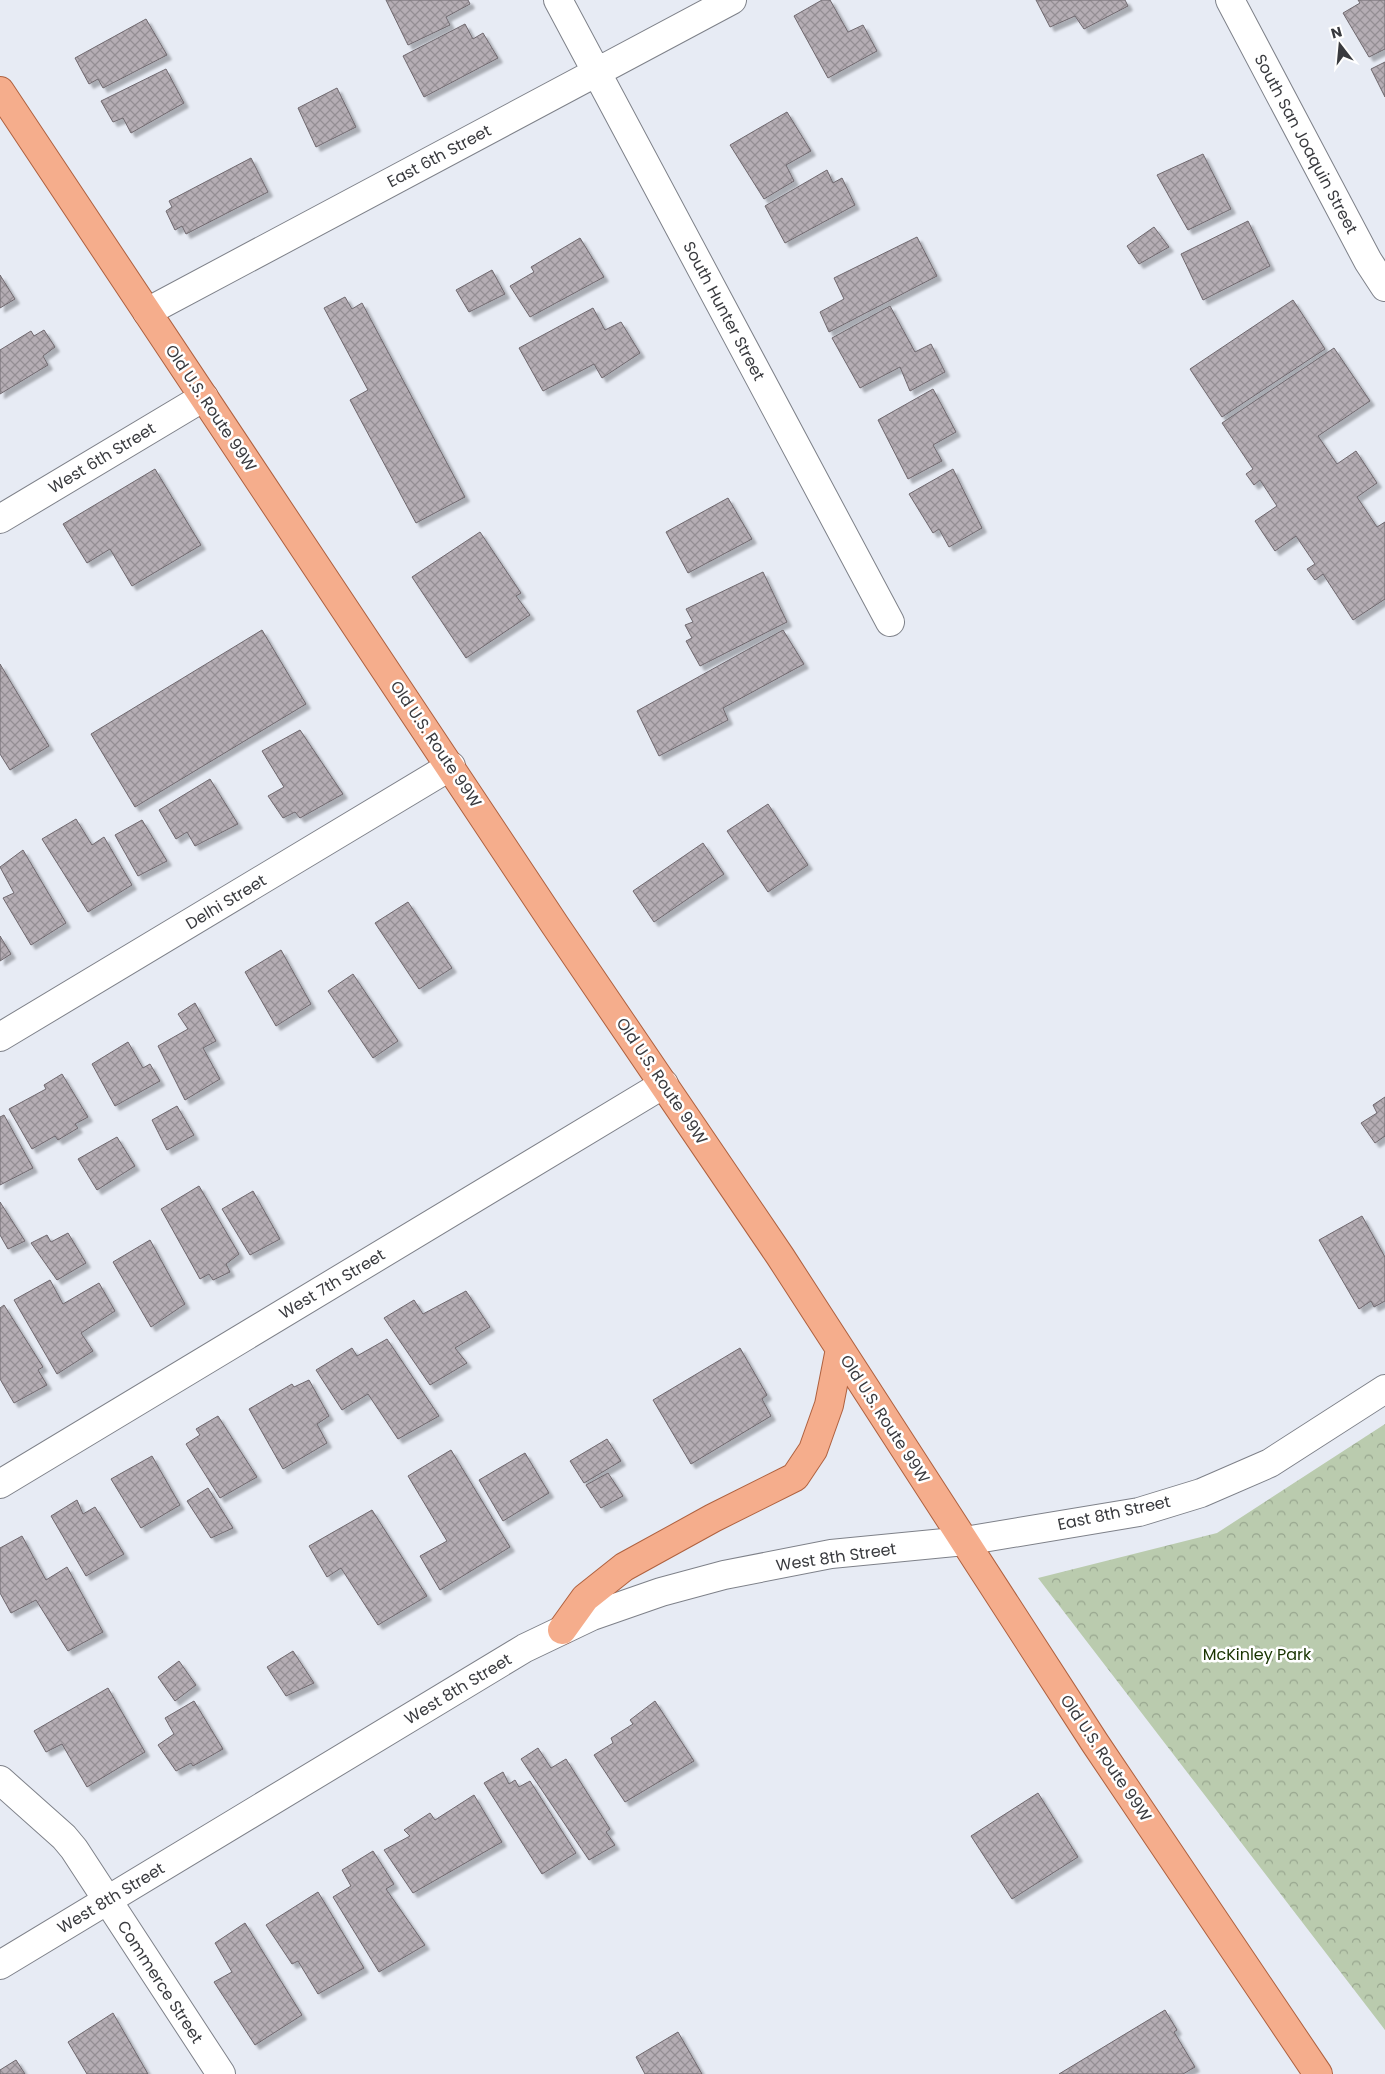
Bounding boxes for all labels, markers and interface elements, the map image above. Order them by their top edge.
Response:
north arrow [1315,20,1365,70]
text: N [1329,21,1344,44]
street label: South San Joaquin Street [1249,50,1363,238]
street label: East 6th Street [383,119,495,193]
street label: South Hunter Street [678,237,771,385]
street label: Old U.S. Route 99W [160,340,262,476]
street label: West 6th Street [44,417,160,499]
street label: Old U.S. Route 99W [385,676,487,812]
street label: Delhi Street [181,869,271,935]
street label: Old U.S. Route 99W [611,1013,713,1149]
street label: West 7th Street [275,1243,389,1325]
street label: Old U.S. Route 99W [835,1350,935,1488]
street label: East 8th Street [1055,1490,1173,1536]
street label: West 8th Street [774,1537,898,1577]
park label: McKinley Park [1203,1643,1312,1666]
street label: West 8th Street [400,1648,516,1730]
street label: Old U.S. Route 99W [1055,1690,1157,1826]
street label: West 8th Street [53,1857,169,1939]
street label: Commerce Street [112,1916,208,2048]

